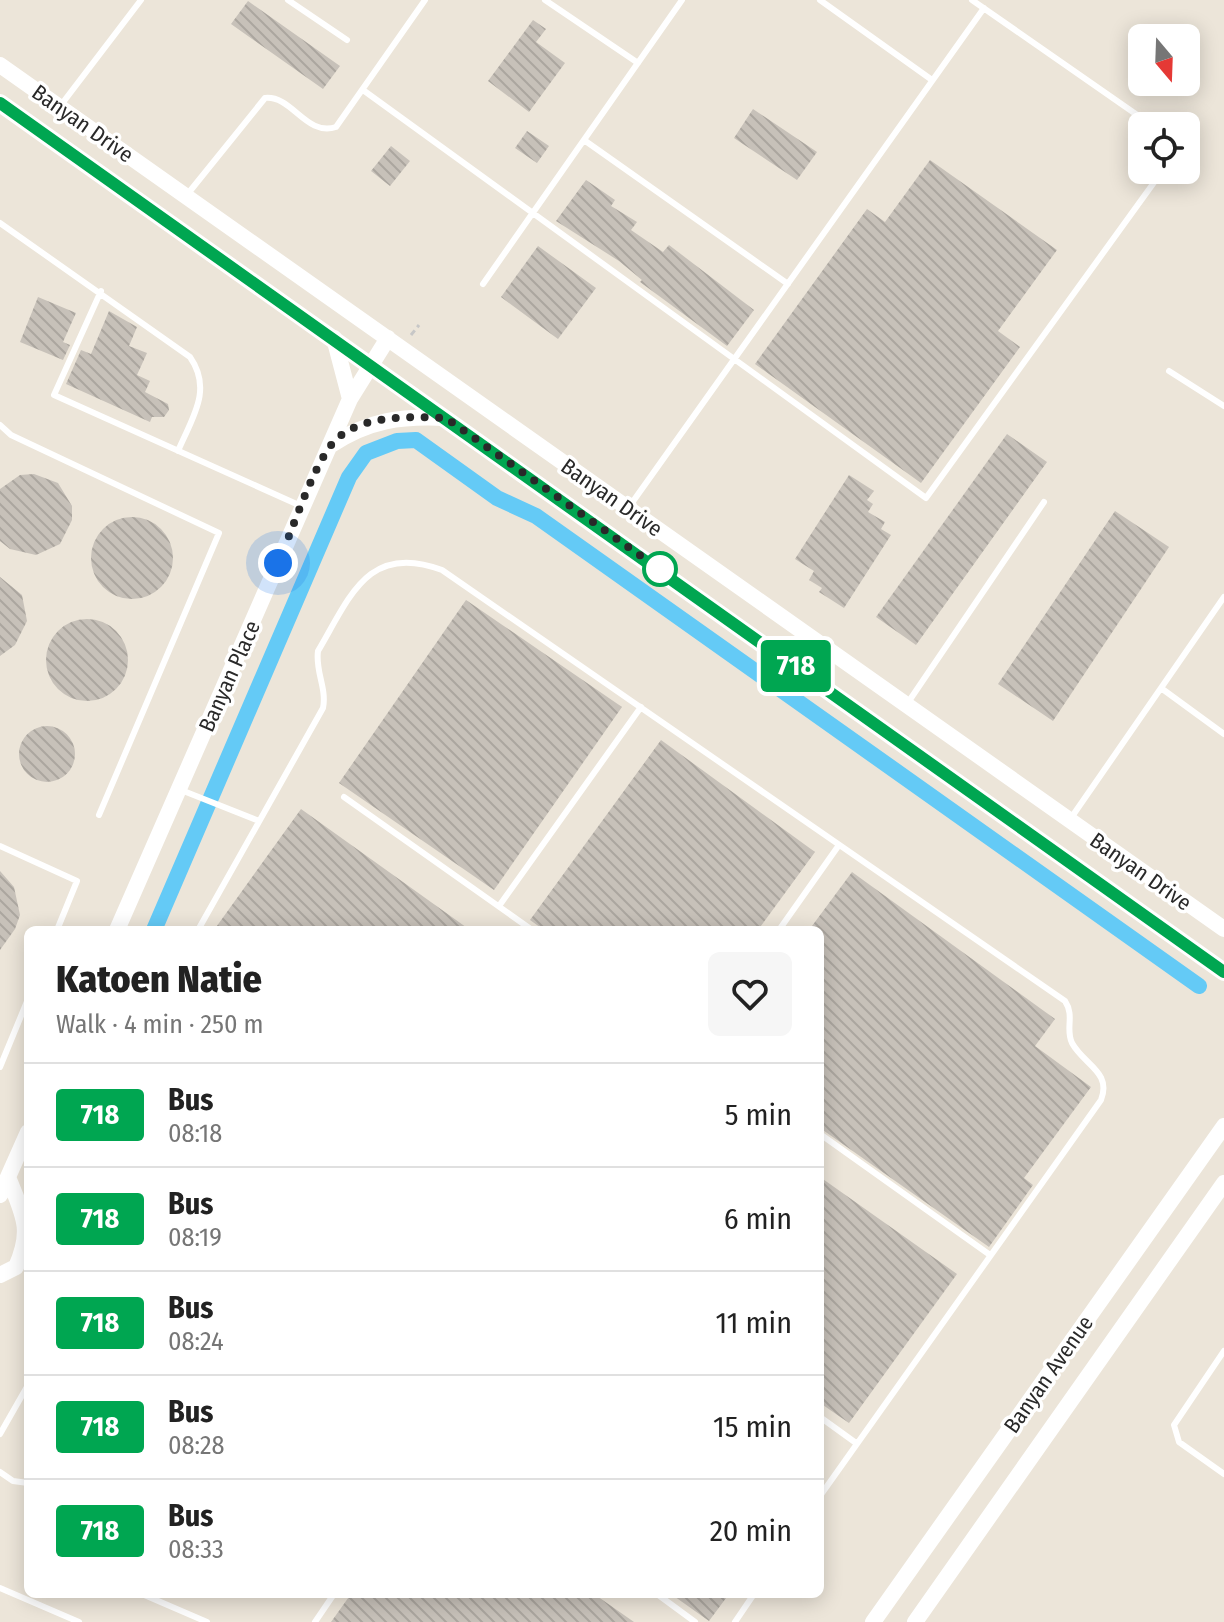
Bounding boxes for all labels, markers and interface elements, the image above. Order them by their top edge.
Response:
north arrow [1128,24,1200,96]
map controls [1128,24,1200,184]
street label: Banyan Drive [27,79,139,168]
button: locate [1128,112,1200,184]
street label: Banyan Drive [556,453,668,542]
your location [258,543,298,583]
unlabelled marker [643,552,677,586]
street label: Banyan Place [193,616,266,736]
line badge: 718 [750,640,842,692]
text: 718 [777,649,815,682]
street label: Banyan Drive [1085,827,1197,916]
button: heart [708,952,792,1036]
text: Katoen Natie [56,956,262,1002]
text: Walk · 4 min · 250 m [56,1009,264,1040]
text: Bus [168,1082,213,1118]
text: 5 min [725,1097,792,1133]
text: 718 [81,1098,119,1131]
text: 08:18 [168,1118,222,1149]
text: Bus [168,1186,213,1222]
text: 6 min [724,1201,792,1237]
text: 718 [81,1202,119,1235]
text: 08:19 [168,1222,222,1253]
text: Bus [168,1290,213,1326]
text: 11 min [716,1305,792,1341]
text: 718 [81,1306,119,1339]
street label: Banyan Avenue [998,1310,1099,1438]
text: 08:24 [168,1326,224,1357]
text: Bus [168,1394,213,1430]
text: 15 min [713,1409,792,1445]
text: 718 [81,1410,119,1443]
text: 08:28 [168,1430,225,1461]
text: Bus [168,1498,213,1534]
text: 20 min [710,1513,792,1549]
text: 718 [81,1514,119,1547]
text: 08:33 [168,1534,224,1565]

